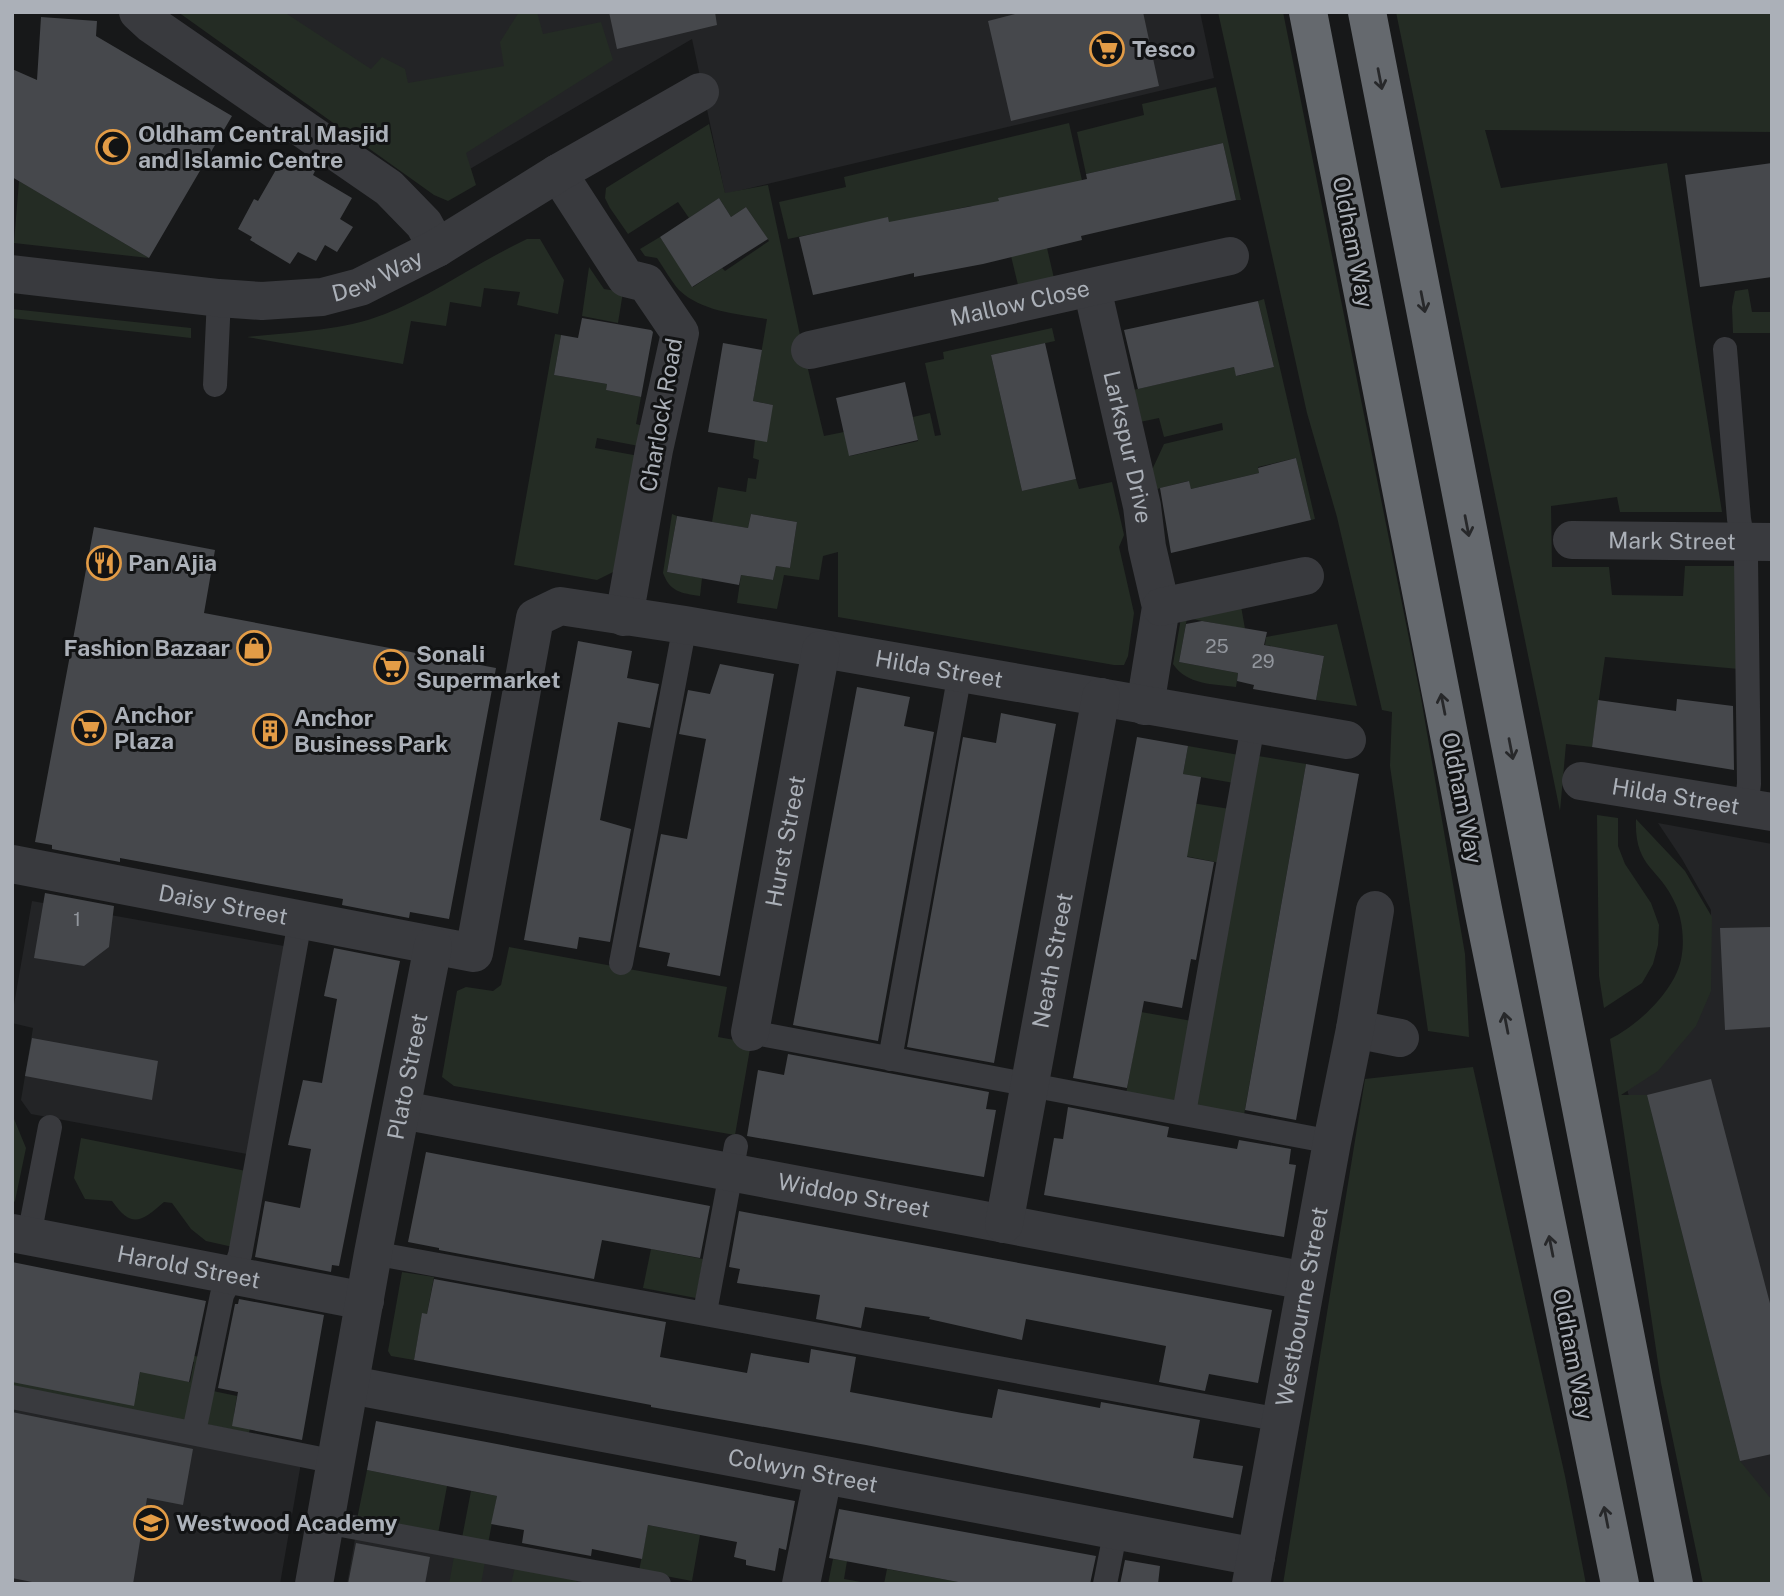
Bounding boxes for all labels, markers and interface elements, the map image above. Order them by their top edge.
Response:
supermarket icon: Tesco [1088,30,1126,68]
place label: Tesco [1132,35,1196,62]
one-way arrow [1373,67,1387,90]
place label: Oldham Central Masjid and Islamic Centre [138,120,389,173]
mosque icon: Oldham Central Masjid and Islamic Centre [94,128,132,166]
street label: Oldham Way [1328,174,1379,310]
street label: Dew Way [329,243,427,307]
street label: Mallow Close [947,274,1092,331]
one-way arrow [1417,290,1431,313]
street label: Charlock Road [634,336,687,494]
street label: Larkspur Drive [1098,368,1158,525]
one-way arrow [1461,514,1475,537]
street label: Mark Street [1608,526,1736,555]
restaurant icon: Pan Ajia [85,544,123,582]
place label: Pan Ajia [128,549,217,576]
shop icon: Fashion Bazaar [235,629,273,667]
place label: Fashion Bazaar [63,634,230,661]
house number: 25 [1205,635,1229,657]
place label: Sonali Supermarket [416,640,561,693]
street label: Hilda Street [873,644,1005,693]
supermarket icon: Sonali Supermarket [372,648,410,686]
house number: 29 [1251,650,1275,672]
one-way arrow [1436,693,1450,715]
place label: Anchor Plaza [114,701,193,754]
place label: Anchor Business Park [294,704,448,757]
supermarket icon: Anchor Plaza [70,709,108,747]
building icon: Anchor Business Park [251,712,289,750]
street label: Oldham Way [1437,730,1488,866]
one-way arrow [1505,737,1518,760]
street label: Hilda Street [1610,772,1742,820]
street label: Hurst Street [760,773,810,909]
street label: Daisy Street [156,879,290,930]
street label: Neath Street [1026,890,1078,1030]
house number: 1 [73,908,81,930]
street label: Plato Street [381,1011,433,1142]
one-way arrow [1499,1012,1513,1035]
street label: Widdop Street [776,1167,932,1223]
street label: Westbourne Street [1270,1205,1333,1409]
one-way arrow [1544,1235,1558,1258]
street label: Harold Street [115,1240,263,1294]
street label: Oldham Way [1548,1286,1599,1422]
street label: Colwyn Street [726,1443,880,1498]
school or university icon: Westwood Academy [132,1504,170,1542]
one-way arrow [1599,1506,1613,1529]
place label: Westwood Academy [176,1509,398,1536]

